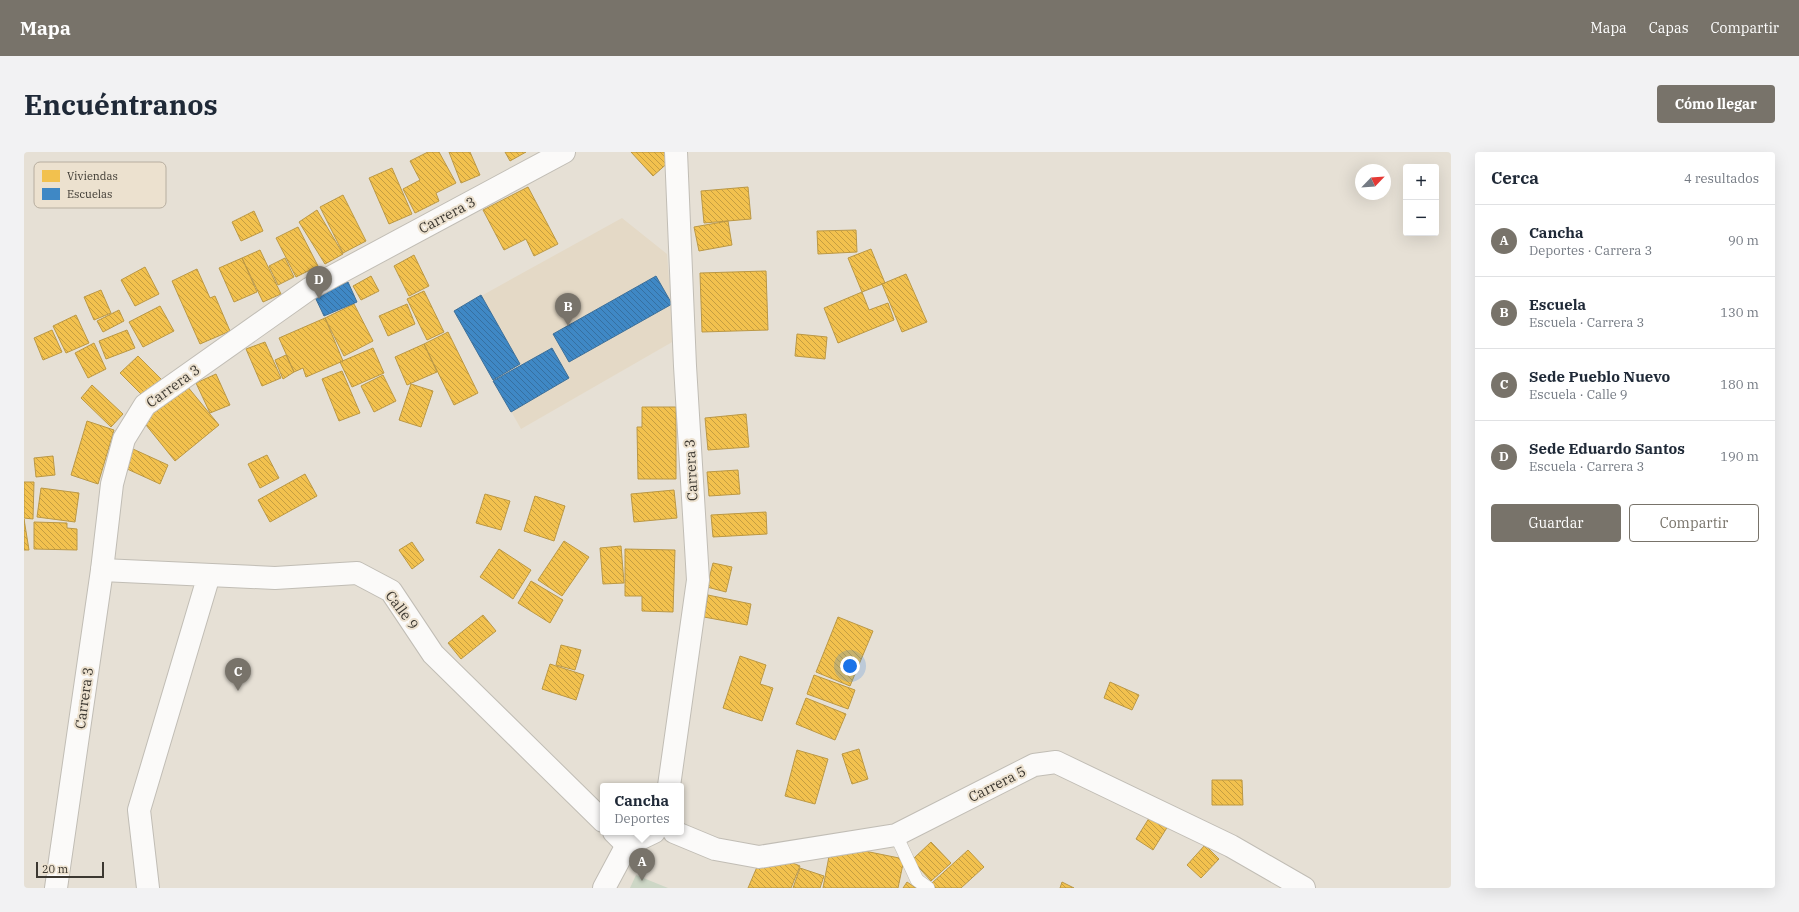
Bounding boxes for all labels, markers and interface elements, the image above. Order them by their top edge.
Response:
text: Mapa [20,16,71,40]
text: Mapa [1591,19,1627,37]
text: Capas [1649,19,1689,37]
text: Compartir [1711,19,1779,37]
button: Cómo llegar [1657,85,1775,123]
text: Encuéntranos [24,86,218,123]
legend [34,162,166,208]
north arrow [1355,164,1391,200]
map controls [1403,164,1439,236]
button: + [1403,164,1439,200]
text: Cerca [1491,167,1539,189]
text: Viviendas [67,169,118,183]
text: 4 resultados [1684,170,1759,187]
text: Escuelas [67,187,112,201]
street label: Carrera 3 [415,192,479,238]
button: − [1403,200,1439,236]
text: Cancha [1529,223,1584,242]
text: A [1499,232,1509,249]
text: 90 m [1728,232,1759,249]
text: Deportes · Carrera 3 [1529,242,1652,259]
pin: D [306,266,332,299]
pin: B [555,293,581,326]
text: Escuela [1529,295,1586,314]
text: B [1499,304,1509,321]
text: 130 m [1720,304,1759,321]
text: Escuela · Carrera 3 [1529,314,1644,331]
street label: Carrera 3 [143,360,203,412]
text: Sede Pueblo Nuevo [1529,367,1670,386]
text: C [1500,376,1508,393]
text: 180 m [1720,376,1759,393]
text: Escuela · Calle 9 [1529,386,1628,403]
street label: Carrera 3 [680,439,702,501]
text: Sede Eduardo Santos [1529,439,1685,458]
text: D [1499,448,1509,465]
text: 190 m [1720,448,1759,465]
text: Escuela · Carrera 3 [1529,458,1644,475]
button: Guardar [1491,504,1621,542]
button: Compartir [1629,504,1759,542]
street label: Calle 9 [382,587,422,633]
your location [840,656,860,676]
pin: C [225,658,251,691]
street label: Carrera 3 [71,666,97,730]
street label: Carrera 5 [965,762,1029,806]
popup [600,783,684,835]
text: Cancha [614,791,669,810]
text: Deportes [614,810,670,827]
pin: A [629,848,655,881]
scale bar [36,860,104,879]
text: 20 m [42,862,68,876]

